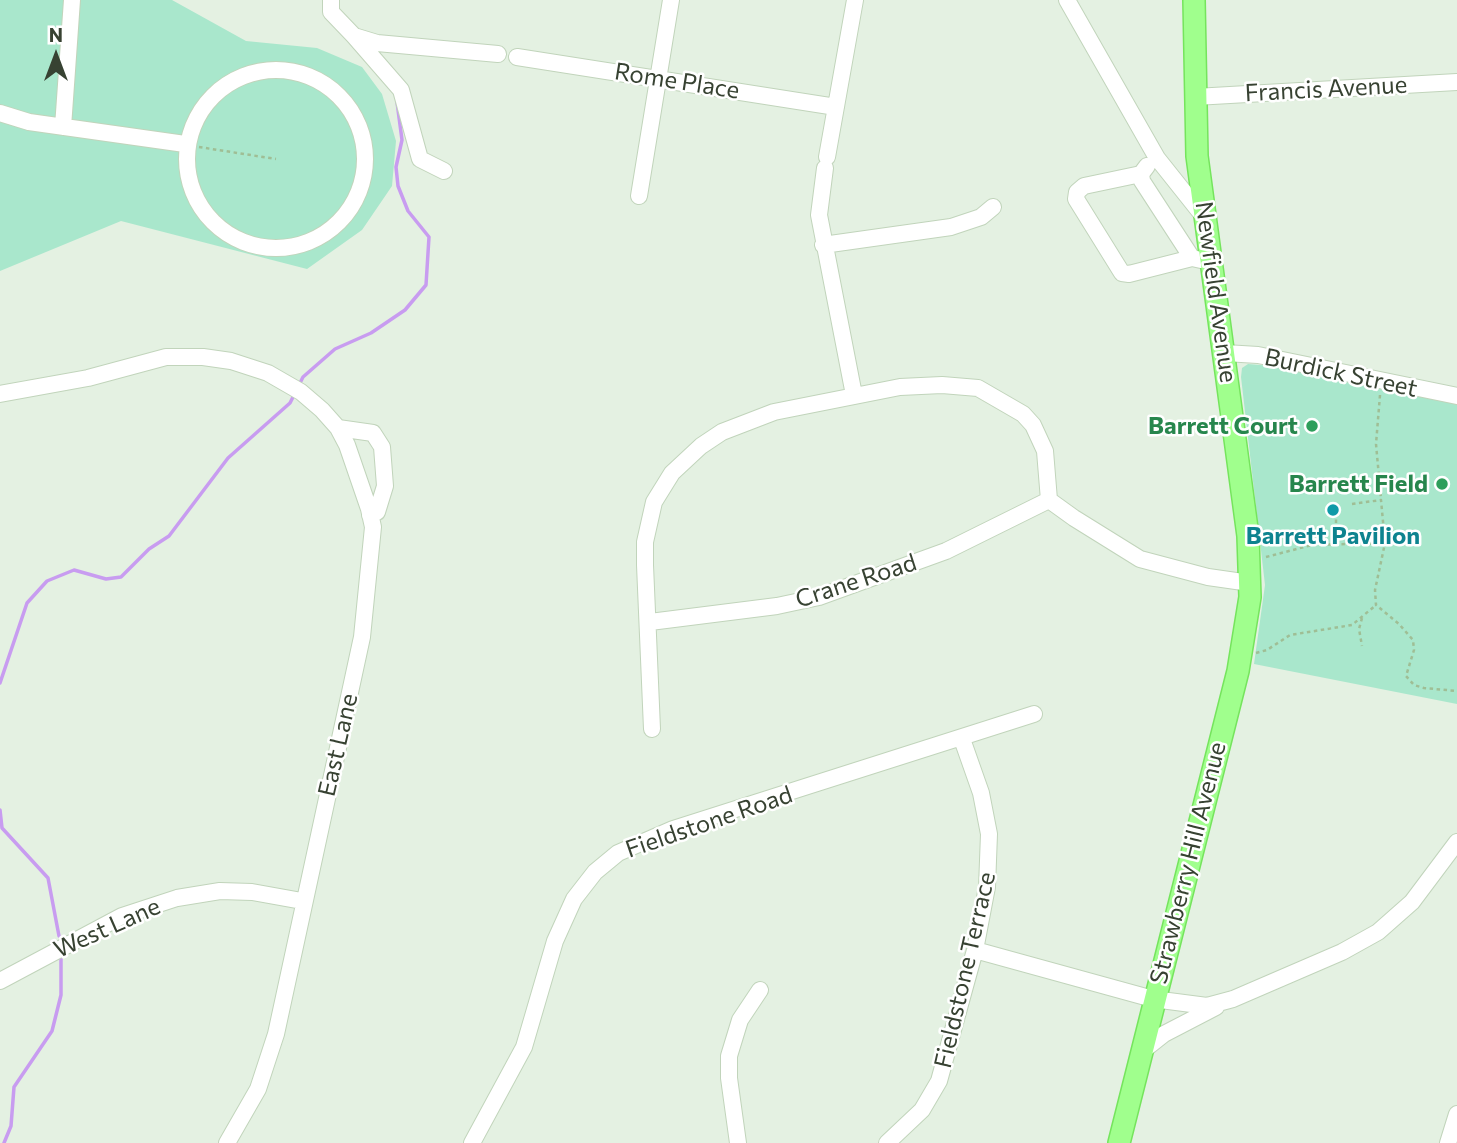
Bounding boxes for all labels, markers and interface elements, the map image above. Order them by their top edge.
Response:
north arrow [21,21,91,91]
text: N [49,23,63,46]
street label: Rome Place [612,57,742,105]
street label: Francis Avenue [1244,70,1408,108]
street label: Newfield Avenue [1189,200,1243,384]
street label: Burdick Street [1262,343,1420,403]
place label: Barrett Court [1148,412,1298,440]
marker: Barrett Court [1304,418,1320,434]
place label: Barrett Field [1289,470,1428,498]
marker: Barrett Field [1434,476,1450,492]
marker: Barrett Pavilion [1325,502,1341,518]
place label: Barrett Pavilion [1246,522,1420,550]
street label: Crane Road [792,548,920,614]
street label: East Lane [312,691,364,799]
street label: Strawberry Hill Avenue [1144,739,1232,987]
street label: Fieldstone Road [622,780,796,864]
street label: Fieldstone Terrace [928,869,1002,1071]
street label: West Lane [49,892,165,964]

